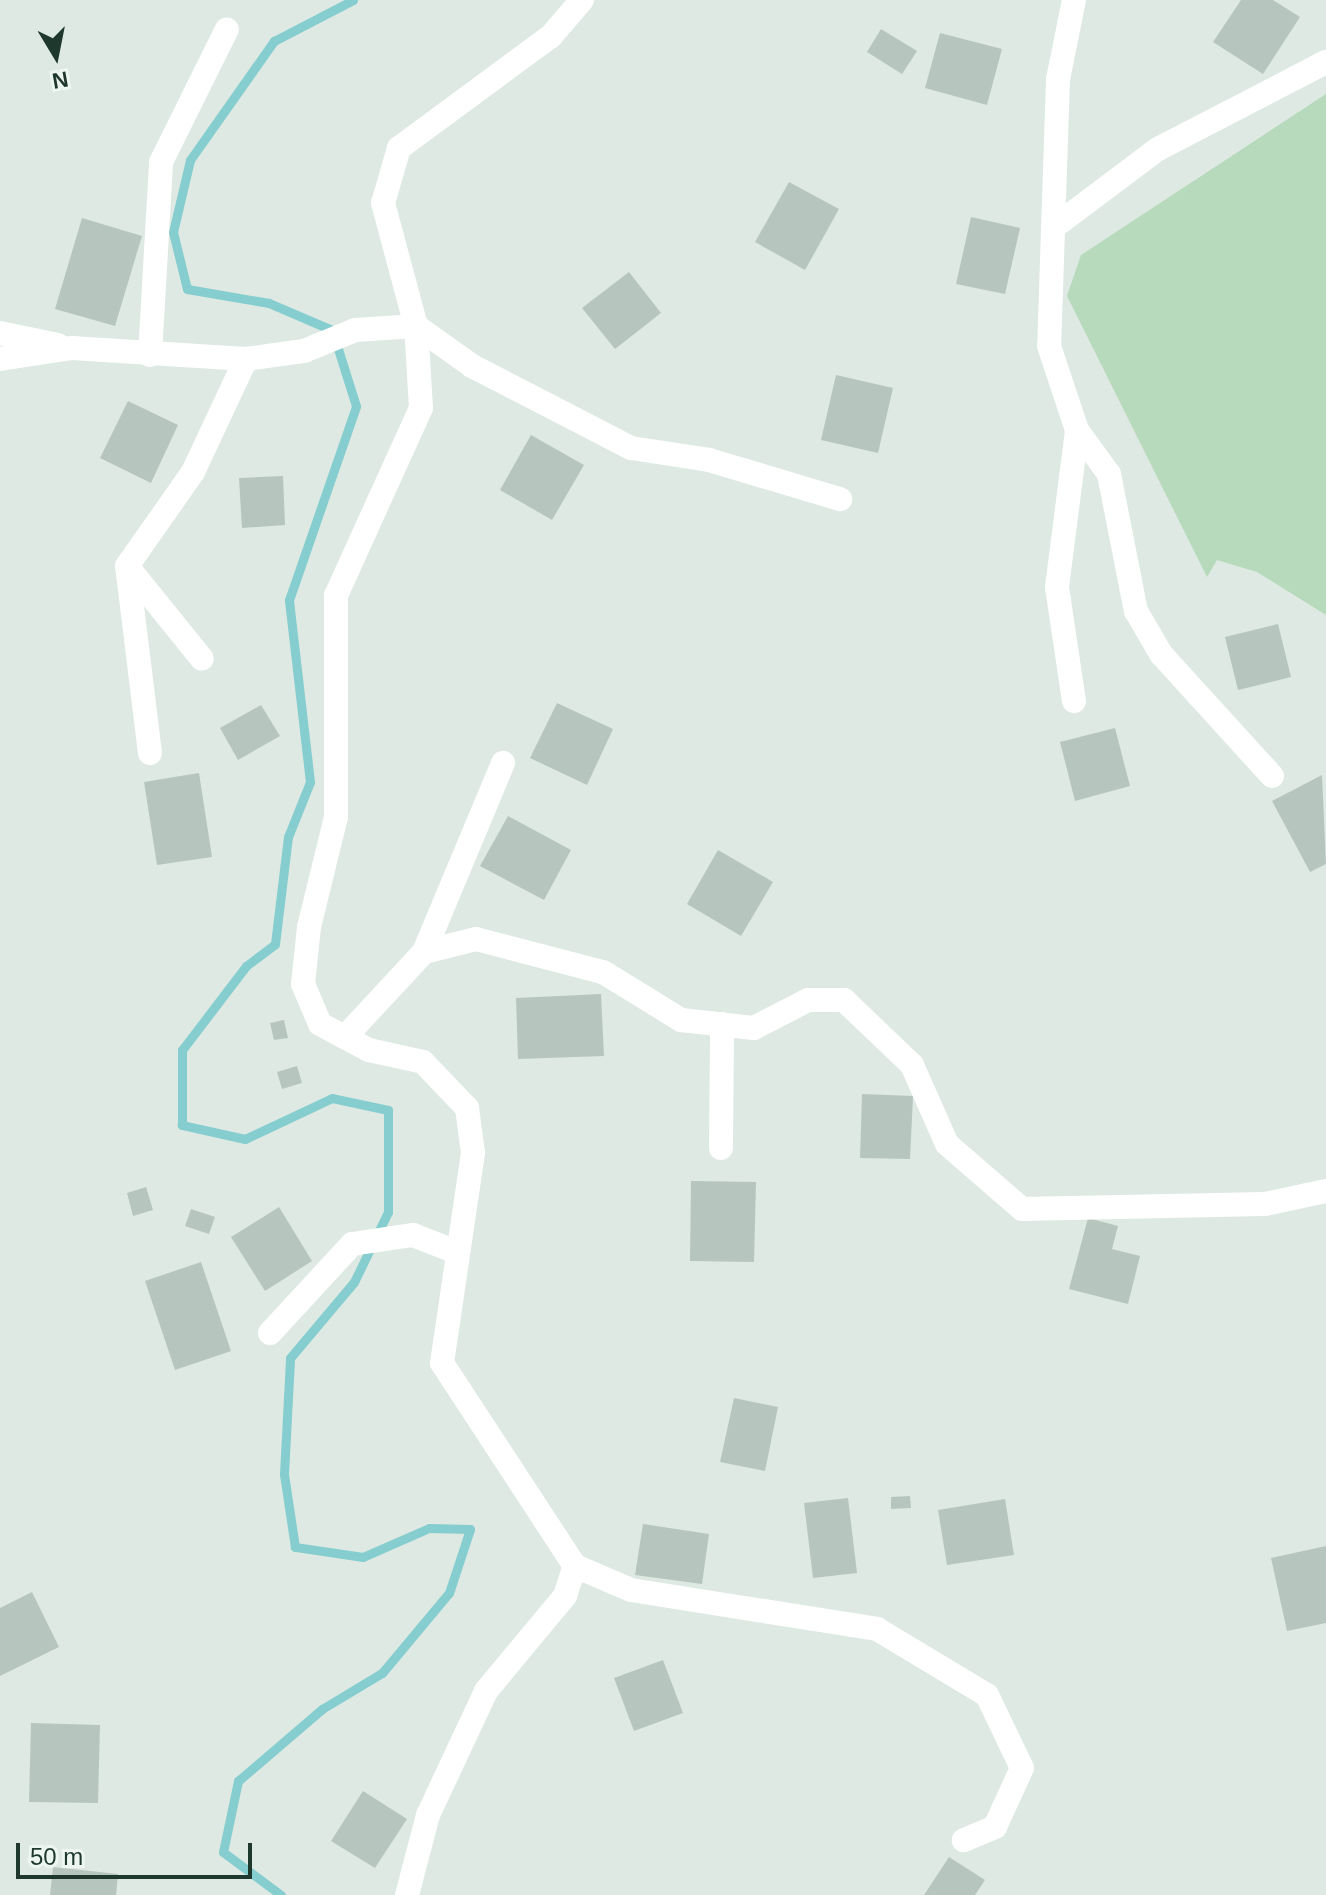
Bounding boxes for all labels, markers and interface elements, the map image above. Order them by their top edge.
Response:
north arrow [16,16,96,96]
text: N [50,66,70,94]
scale bar [20,1827,256,1877]
text: 50 m [30,1843,83,1870]

